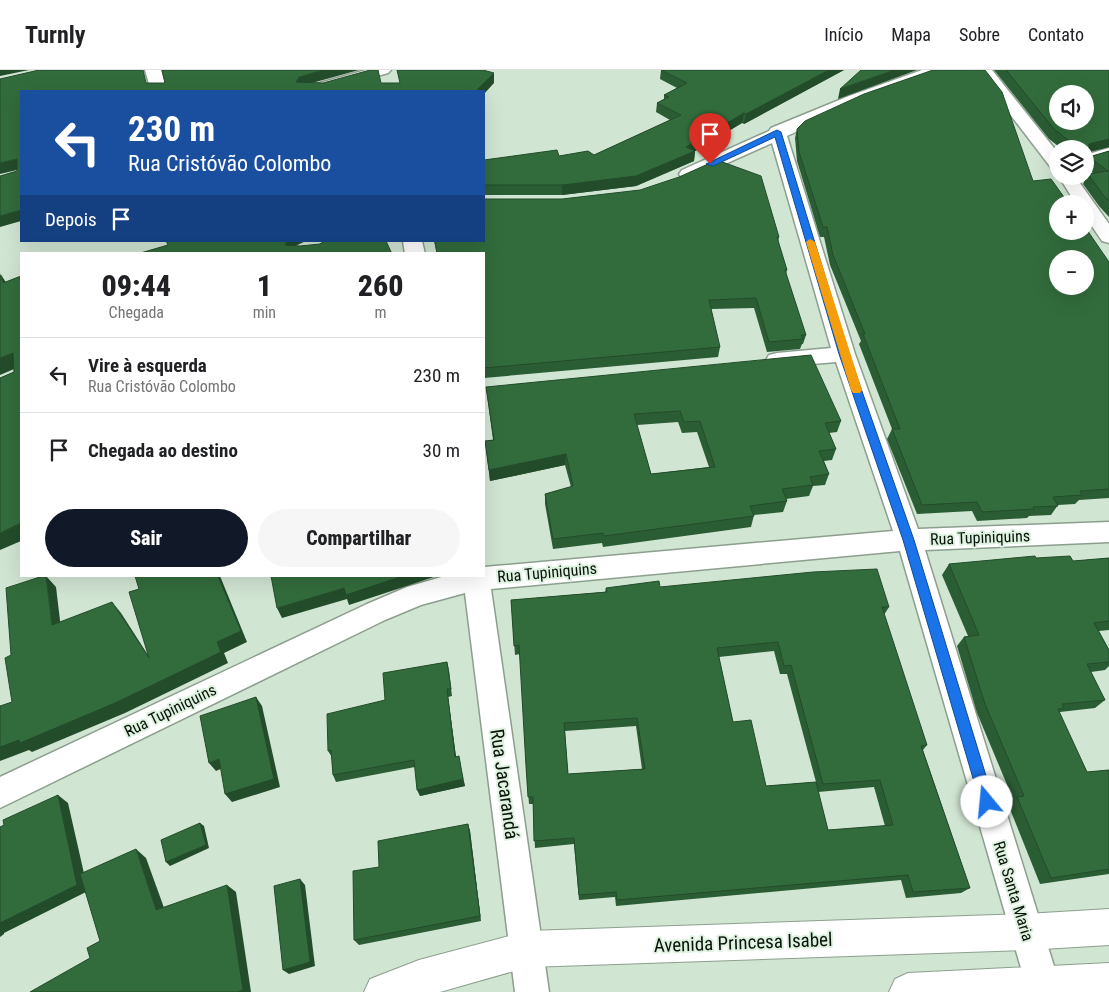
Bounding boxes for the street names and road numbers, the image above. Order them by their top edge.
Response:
street label: Rua Tupiniquins [930,526,1030,549]
street label: Rua Tupiniquins [496,559,598,586]
street label: Rua Tupiniquins [121,680,219,741]
street label: Rua Jacarandá [485,727,524,841]
street label: Rua Santa Maria [989,839,1038,943]
street label: Avenida Princesa Isabel [653,928,833,957]

